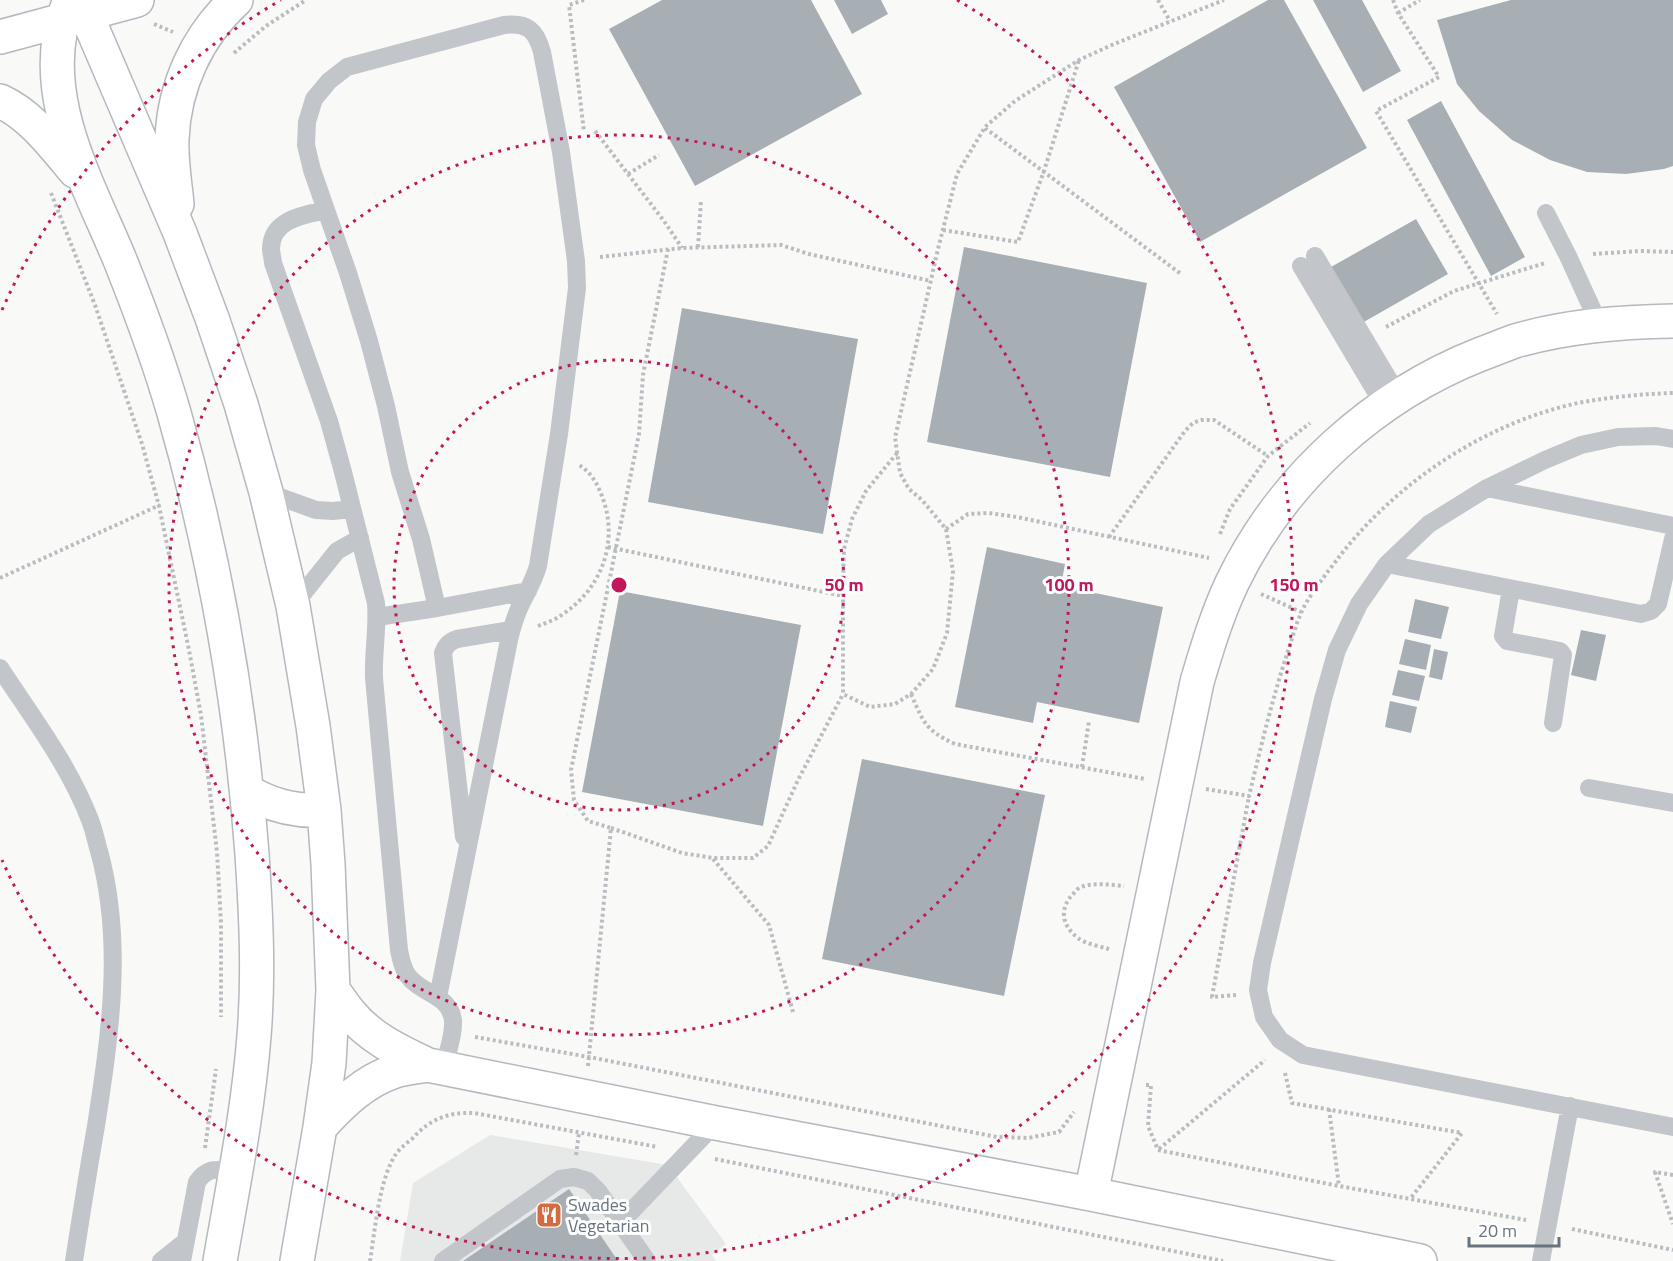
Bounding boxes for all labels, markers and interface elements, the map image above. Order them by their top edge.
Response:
text: 50 m [824,571,864,598]
text: 100 m [1044,571,1094,598]
text: 150 m [1269,571,1319,598]
centre of rings [609,575,629,595]
place label: Swades Vegetarian [568,1191,649,1239]
restaurant icon: Swades Vegetarian [534,1200,564,1230]
scale bar [1469,1210,1559,1248]
text: 20 m [1478,1217,1517,1244]

